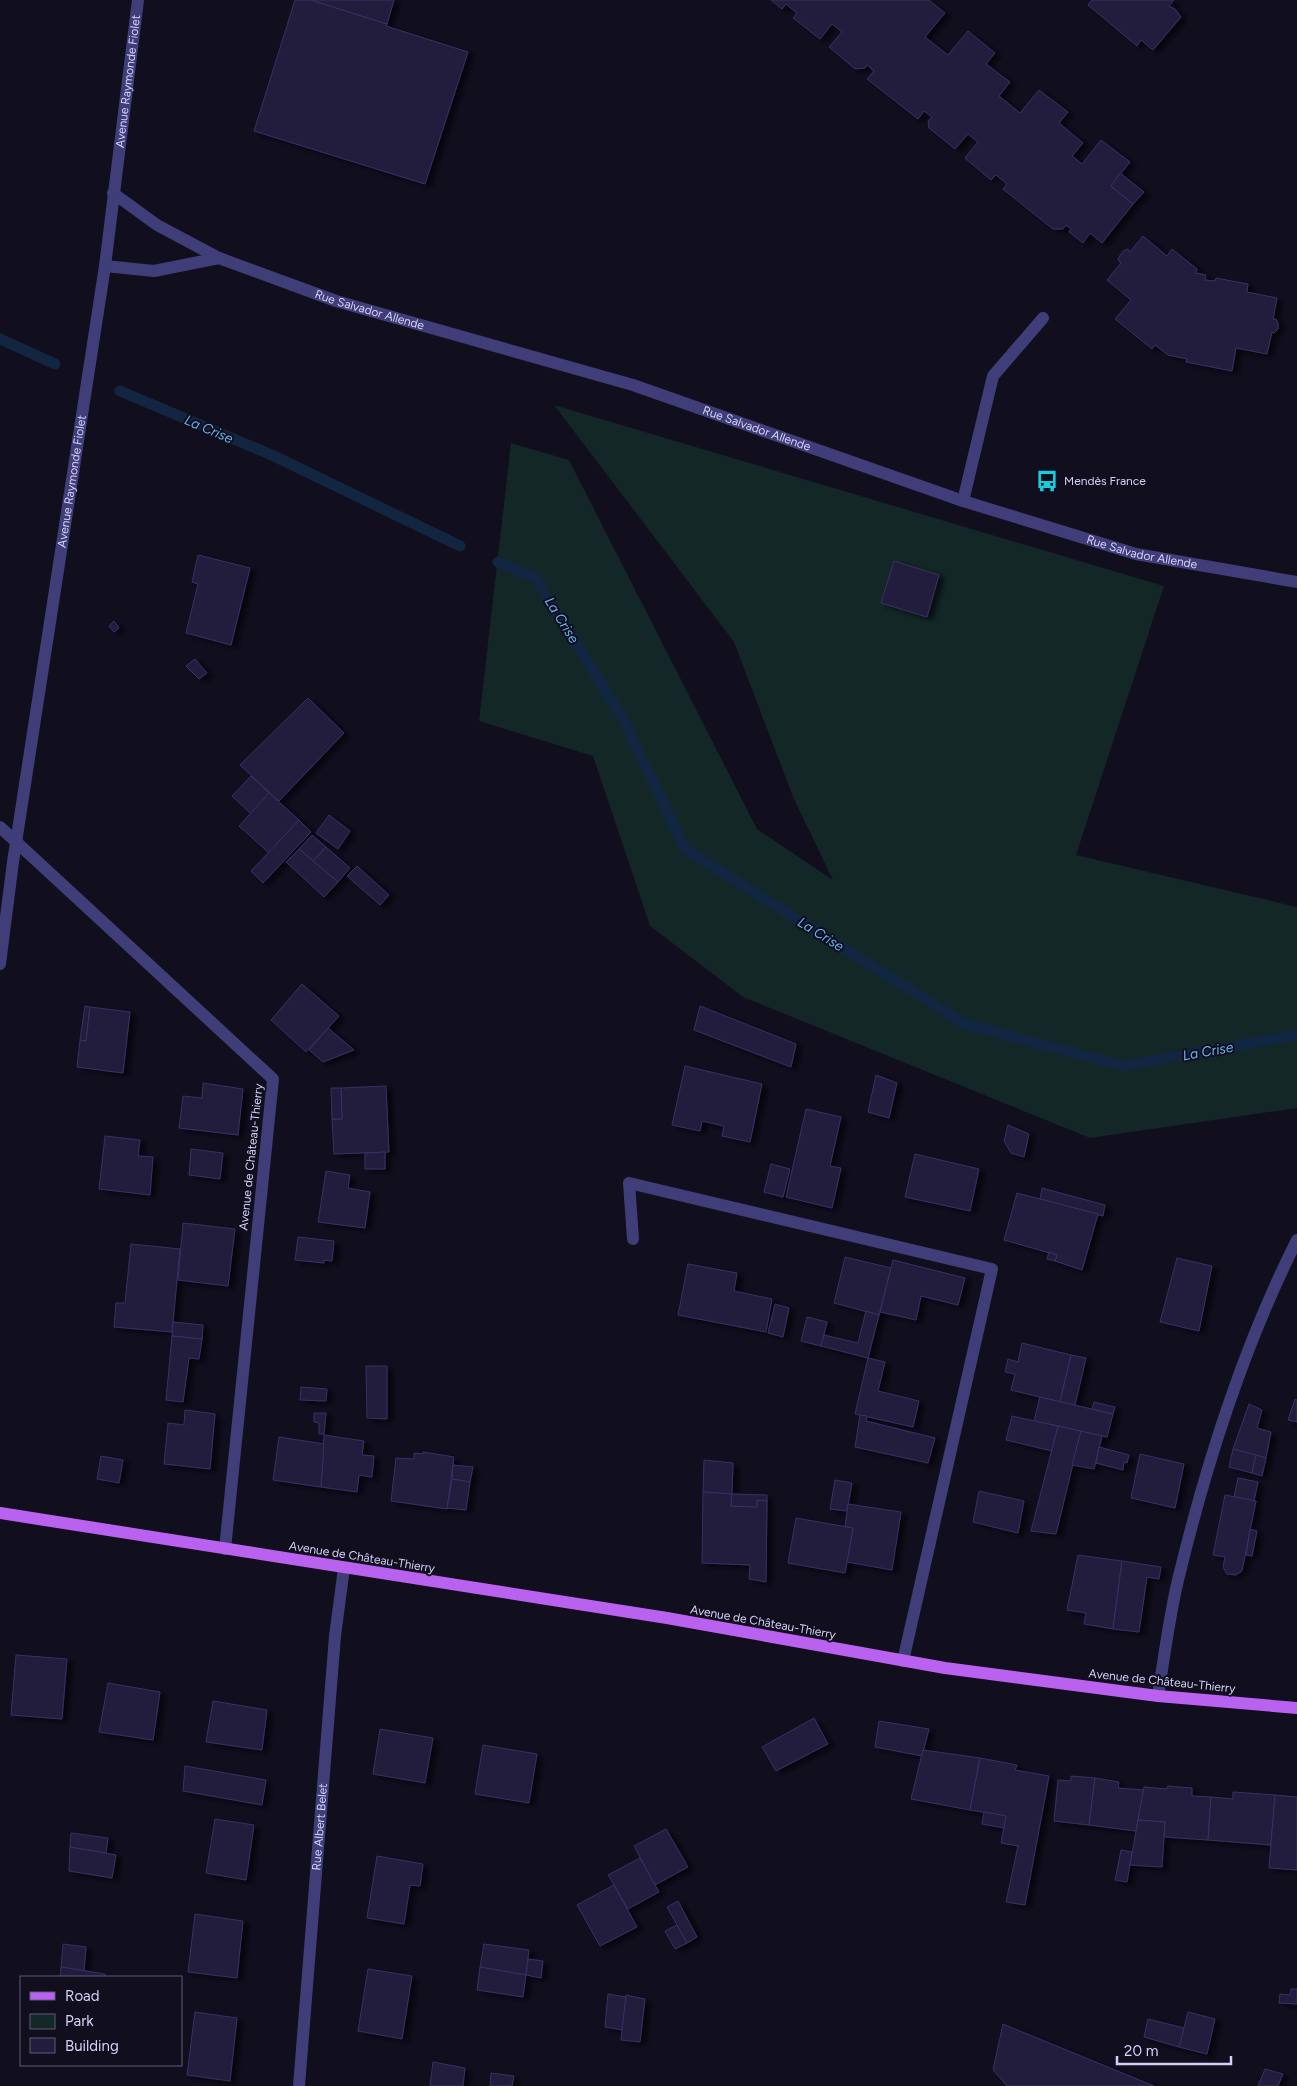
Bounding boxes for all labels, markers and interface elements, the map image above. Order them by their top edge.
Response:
street label: Avenue Raymonde Fiolet [113,14,143,149]
street label: Rue Salvador Allende [313,287,426,333]
street label: Rue Salvador Allende [701,403,813,454]
water label: La Crise [182,412,236,447]
street label: Avenue Raymonde Fiolet [55,414,89,549]
bus stop icon: Mendès France [1034,468,1060,494]
place label: Mendès France [1064,474,1146,488]
street label: Rue Salvador Allende [1085,532,1199,572]
water label: La Crise [541,594,583,647]
water label: La Crise [794,914,847,955]
water label: La Crise [1181,1039,1235,1064]
street label: Avenue de Château-Thierry [236,1082,266,1231]
street label: Avenue de Château-Thierry [288,1539,437,1576]
street label: Avenue de Château-Thierry [689,1602,838,1642]
street label: Avenue de Château-Thierry [1088,1666,1237,1696]
street label: Rue Albert Belet [309,1782,330,1871]
legend [20,1976,182,2066]
text: Road [65,1987,100,2005]
text: Park [65,2012,94,2030]
scale bar [1117,2034,1231,2066]
text: Building [65,2037,119,2055]
text: 20 m [1124,2042,1158,2060]

